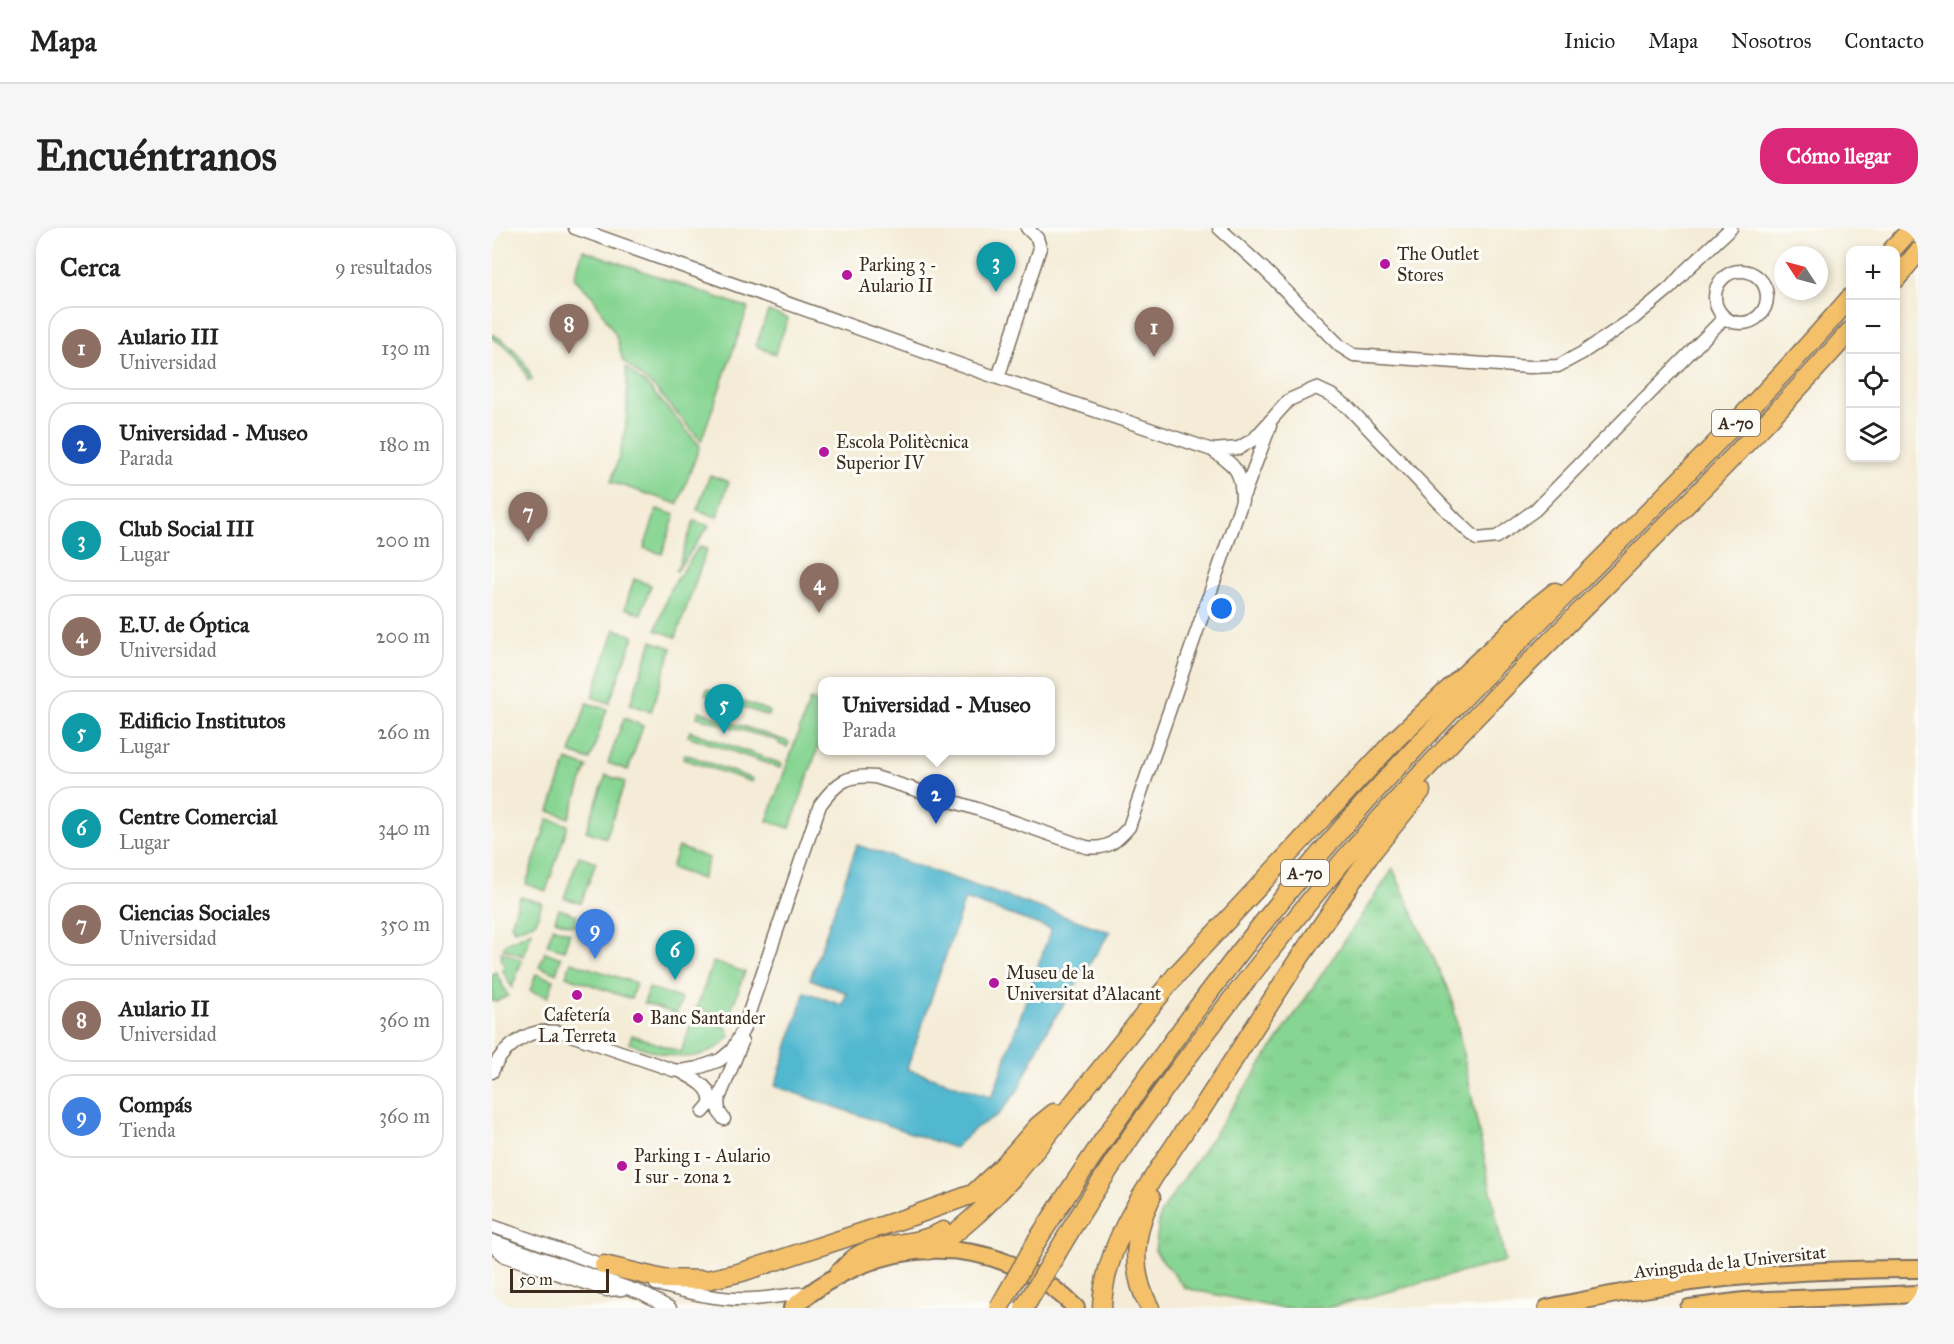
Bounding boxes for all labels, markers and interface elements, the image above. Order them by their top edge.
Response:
text: Mapa [30,24,97,59]
text: Inicio [1564,28,1615,54]
text: Mapa [1648,28,1698,54]
text: Nosotros [1731,28,1811,54]
text: Contacto [1844,28,1924,54]
button: Cómo llegar [1760,128,1918,184]
text: Encuéntranos [36,130,277,182]
pin: 3 [976,242,1016,292]
place label: The Outlet Stores [1397,243,1480,286]
north arrow [1774,246,1828,300]
map controls [1846,246,1900,462]
button: + [1846,246,1900,300]
text: Cerca [60,251,120,283]
place label: Parking 3 - Aulario II [858,254,937,297]
text: 9 resultados [335,255,432,279]
marker: The Outlet Stores [1378,257,1392,271]
marker: Parking 3 - Aulario II [840,268,854,282]
button: − [1846,300,1900,354]
pin: 8 [550,304,589,354]
pin: 1 [1134,308,1174,357]
text: Aulario III [119,323,219,350]
text: 1 [78,336,85,360]
text: 130 m [381,336,430,360]
text: Universidad [119,350,217,374]
button: locate [1846,354,1900,408]
button: layers [1846,408,1900,462]
road number: A-70 [1712,410,1760,436]
text: Universidad - Museo [119,419,308,446]
place label: Escola Politècnica Superior IV [836,431,969,474]
text: 2 [77,432,86,456]
text: 180 m [379,432,430,456]
marker: Escola Politècnica Superior IV [817,445,831,459]
text: Parada [119,446,173,470]
pin: 7 [508,492,548,542]
text: Club Social III [119,515,254,542]
text: 3 [78,528,86,552]
text: 200 m [376,528,430,552]
text: Lugar [119,542,170,566]
pin: 4 [800,564,838,613]
your location [1207,594,1236,623]
text: E.U. de Óptica [119,611,249,638]
text: 4 [76,624,87,648]
text: 200 m [376,624,430,648]
text: Universidad [119,638,217,662]
popup [818,677,1055,755]
pin: 5 [704,684,744,734]
text: Universidad - Museo [842,691,1031,718]
text: Edificio Institutos [119,707,285,734]
text: Parada [842,718,896,742]
text: 5 [77,720,86,744]
text: 260 m [377,720,430,744]
text: Lugar [119,734,170,758]
pin: 2 [916,774,956,824]
text: Centre Comercial [119,803,277,830]
text: 6 [76,816,87,840]
text: 340 m [378,816,430,840]
text: Lugar [119,830,170,854]
road number: A-70 [1281,860,1329,886]
text: Ciencias Sociales [119,899,270,926]
pin: 9 [576,910,614,959]
text: 7 [76,912,87,936]
text: 350 m [380,912,430,936]
text: Universidad [119,926,217,950]
pin: 6 [656,930,694,980]
place label: Museu de la Universitat d'Alacant [1006,962,1162,1005]
marker: Museu de la Universitat d'Alacant [987,976,1001,990]
marker: Cafetería La Terreta [570,988,584,1002]
text: Aulario II [119,995,210,1022]
place label: Cafetería La Terreta [538,1004,616,1047]
place label: Banc Santander [650,1007,766,1029]
text: 8 [76,1008,87,1032]
text: 360 m [379,1008,430,1032]
marker: Banc Santander [631,1011,645,1025]
text: Universidad [119,1022,217,1046]
text: Compás [119,1091,192,1118]
text: 9 [76,1104,87,1128]
text: 360 m [379,1104,430,1128]
text: Tienda [119,1118,176,1142]
place label: Parking 1 - Aulario I sur - zona 2 [634,1145,771,1188]
marker: Parking 1 - Aulario I sur - zona 2 [615,1159,629,1173]
street label: Avinguda de la Universitat [1632,1241,1828,1284]
scale bar [510,1266,609,1294]
text: 50 m [519,1270,553,1289]

